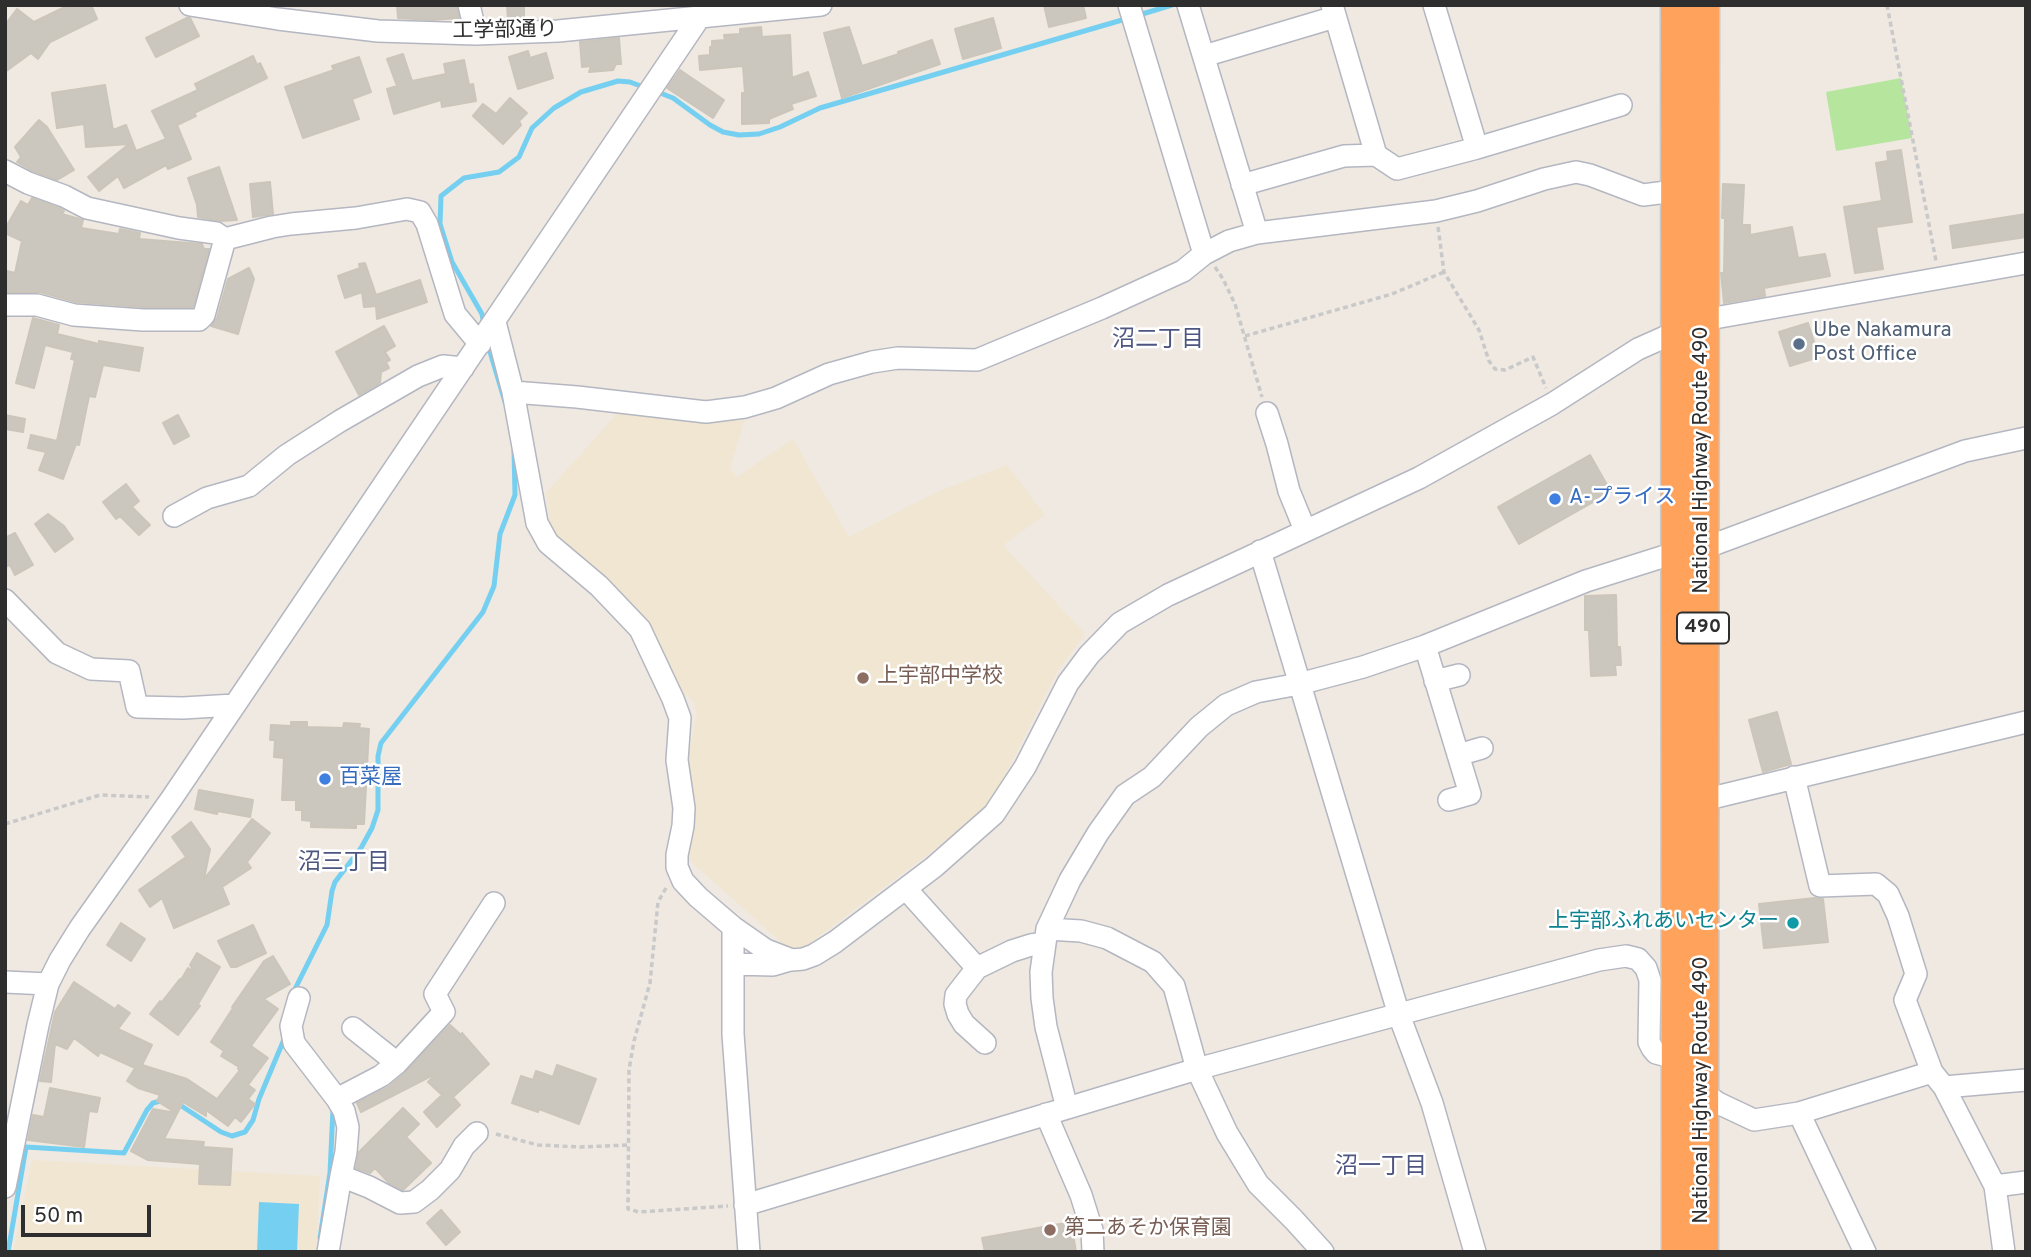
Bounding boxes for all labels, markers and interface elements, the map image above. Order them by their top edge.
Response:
street label: 工学部通り [452,18,558,46]
place label: Ube Nakamura Post Office [1813,319,1952,369]
street label: National Highway Route 490 [1690,326,1716,594]
district label: 沼二丁目 [1112,327,1204,355]
marker: Ube Nakamura Post Office [1791,336,1807,352]
place label: A-プライス [1569,486,1675,512]
marker: A-プライス [1547,491,1563,507]
road number: 490 [1677,612,1729,643]
place label: 上宇部中学校 [877,665,1003,691]
marker: 上宇部中学校 [855,670,871,686]
place label: 百菜屋 [339,766,402,792]
marker: 百菜屋 [317,771,333,787]
district label: 沼三丁目 [298,850,390,878]
place label: 上宇部ふれあいセンター [1548,910,1779,936]
marker: 上宇部ふれあいセンター [1785,915,1801,931]
street label: National Highway Route 490 [1690,956,1716,1224]
district label: 沼一丁目 [1335,1154,1427,1182]
scale bar [24,1190,154,1234]
text: 50 m [34,1203,83,1230]
place label: 第二あそか保育園 [1064,1217,1232,1243]
marker: 第二あそか保育園 [1042,1222,1058,1238]

